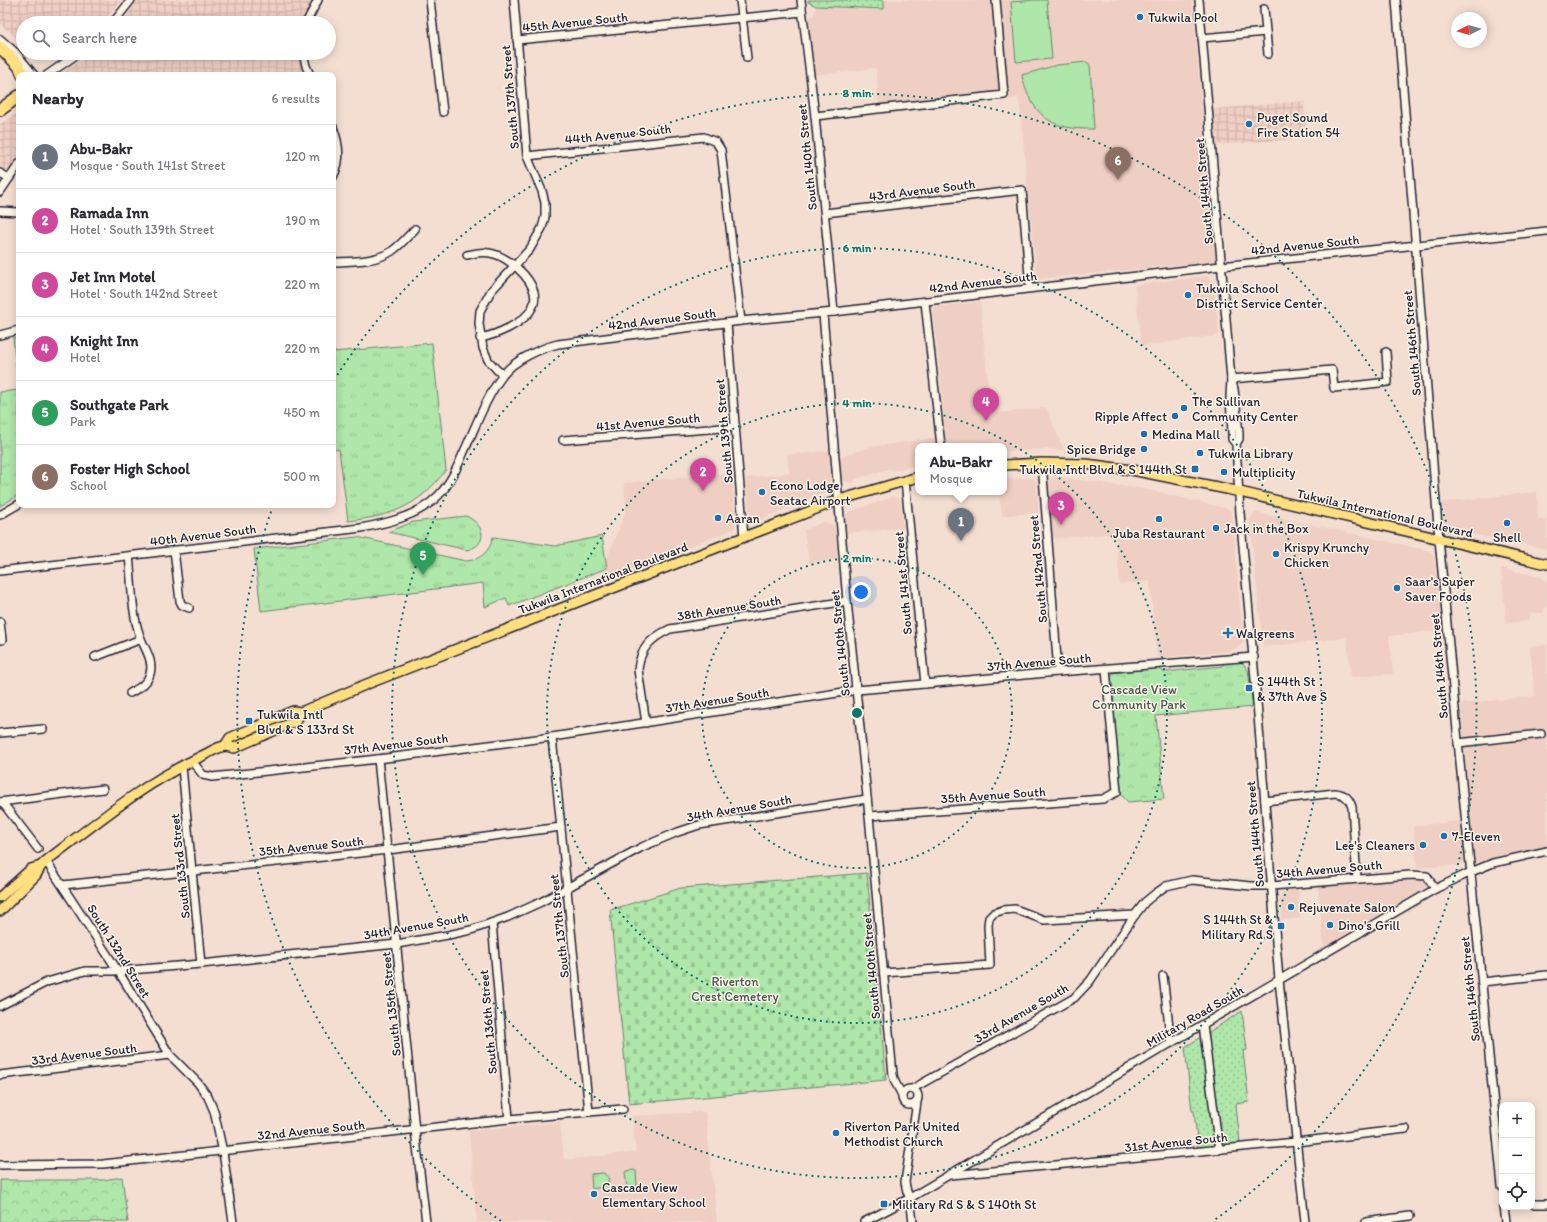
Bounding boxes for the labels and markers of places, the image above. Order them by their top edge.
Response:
place label: Tukwila Pool [1148,10,1218,25]
marker: Tukwila Pool [1135,12,1145,22]
place label: Puget Sound Fire Station 54 [1257,110,1340,140]
marker: Puget Sound Fire Station 54 [1244,119,1254,129]
pin: 6 [1105,147,1131,180]
place label: Tukwila School District Service Center [1196,281,1322,311]
marker: Tukwila School District Service Center [1183,290,1193,300]
pin: 4 [973,388,999,421]
place label: The Sullivan Community Center [1192,394,1298,424]
marker: The Sullivan Community Center [1179,403,1189,413]
place label: Ripple Affect [1095,409,1167,424]
marker: Ripple Affect [1170,411,1180,421]
place label: Medina Mall [1152,427,1220,442]
marker: Medina Mall [1139,429,1149,439]
place label: Spice Bridge [1067,442,1136,457]
marker: Spice Bridge [1139,444,1149,454]
place label: Tukwila Library [1208,446,1293,461]
marker: Tukwila Library [1195,448,1205,458]
pin: 2 [690,458,716,491]
place label: Tukwila Intl Blvd & S 144th St [1020,462,1187,477]
marker: Tukwila Intl Blvd & S 144th St [1190,464,1200,474]
place label: Multiplicity [1232,465,1295,480]
marker: Multiplicity [1219,467,1229,477]
place label: Econo Lodge Seatac Airport [770,478,851,508]
marker: Econo Lodge Seatac Airport [757,487,767,497]
pin: 3 [1048,492,1074,525]
pin: 1 [948,508,974,541]
place label: Aaran [726,511,760,526]
marker: Aaran [713,513,723,523]
marker: Juba Restaurant [1154,514,1164,524]
marker: Shell [1502,518,1512,528]
place label: Jack in the Box [1224,521,1309,536]
marker: Jack in the Box [1211,523,1221,533]
place label: Juba Restaurant [1113,526,1205,541]
place label: Shell [1493,530,1521,545]
place label: Krispy Krunchy Chicken [1284,540,1369,570]
pin: 5 [410,542,436,575]
marker: Krispy Krunchy Chicken [1271,549,1281,559]
place label: Saar's Super Saver Foods [1405,574,1475,604]
marker: Saar's Super Saver Foods [1392,583,1402,593]
place label: Walgreens [1236,626,1295,641]
marker: Walgreens [1223,628,1233,638]
place label: S 144th St & 37th Ave S [1257,674,1327,704]
marker: S 144th St & 37th Ave S [1244,683,1254,693]
centre of rings [850,706,864,720]
place label: Tukwila Intl Blvd & S 133rd St [257,707,354,737]
marker: Tukwila Intl Blvd & S 133rd St [244,716,254,726]
place label: 7-Eleven [1452,829,1501,844]
marker: 7-Eleven [1439,831,1449,841]
place label: Lee's Cleaners [1335,838,1415,853]
marker: Lee's Cleaners [1418,840,1428,850]
place label: Rejuvenate Salon [1299,900,1396,915]
marker: Rejuvenate Salon [1286,902,1296,912]
place label: S 144th St & Military Rd S [1202,912,1274,942]
place label: Dino's Grill [1338,918,1400,933]
marker: Dino's Grill [1325,920,1335,930]
marker: S 144th St & Military Rd S [1276,921,1286,931]
place label: Riverton Park United Methodist Church [844,1119,960,1149]
marker: Riverton Park United Methodist Church [831,1128,841,1138]
place label: Cascade View Elementary School [602,1180,706,1210]
marker: Cascade View Elementary School [589,1189,599,1199]
place label: Military Rd S & S 140th St [892,1197,1036,1212]
marker: Military Rd S & S 140th St [879,1199,889,1209]

